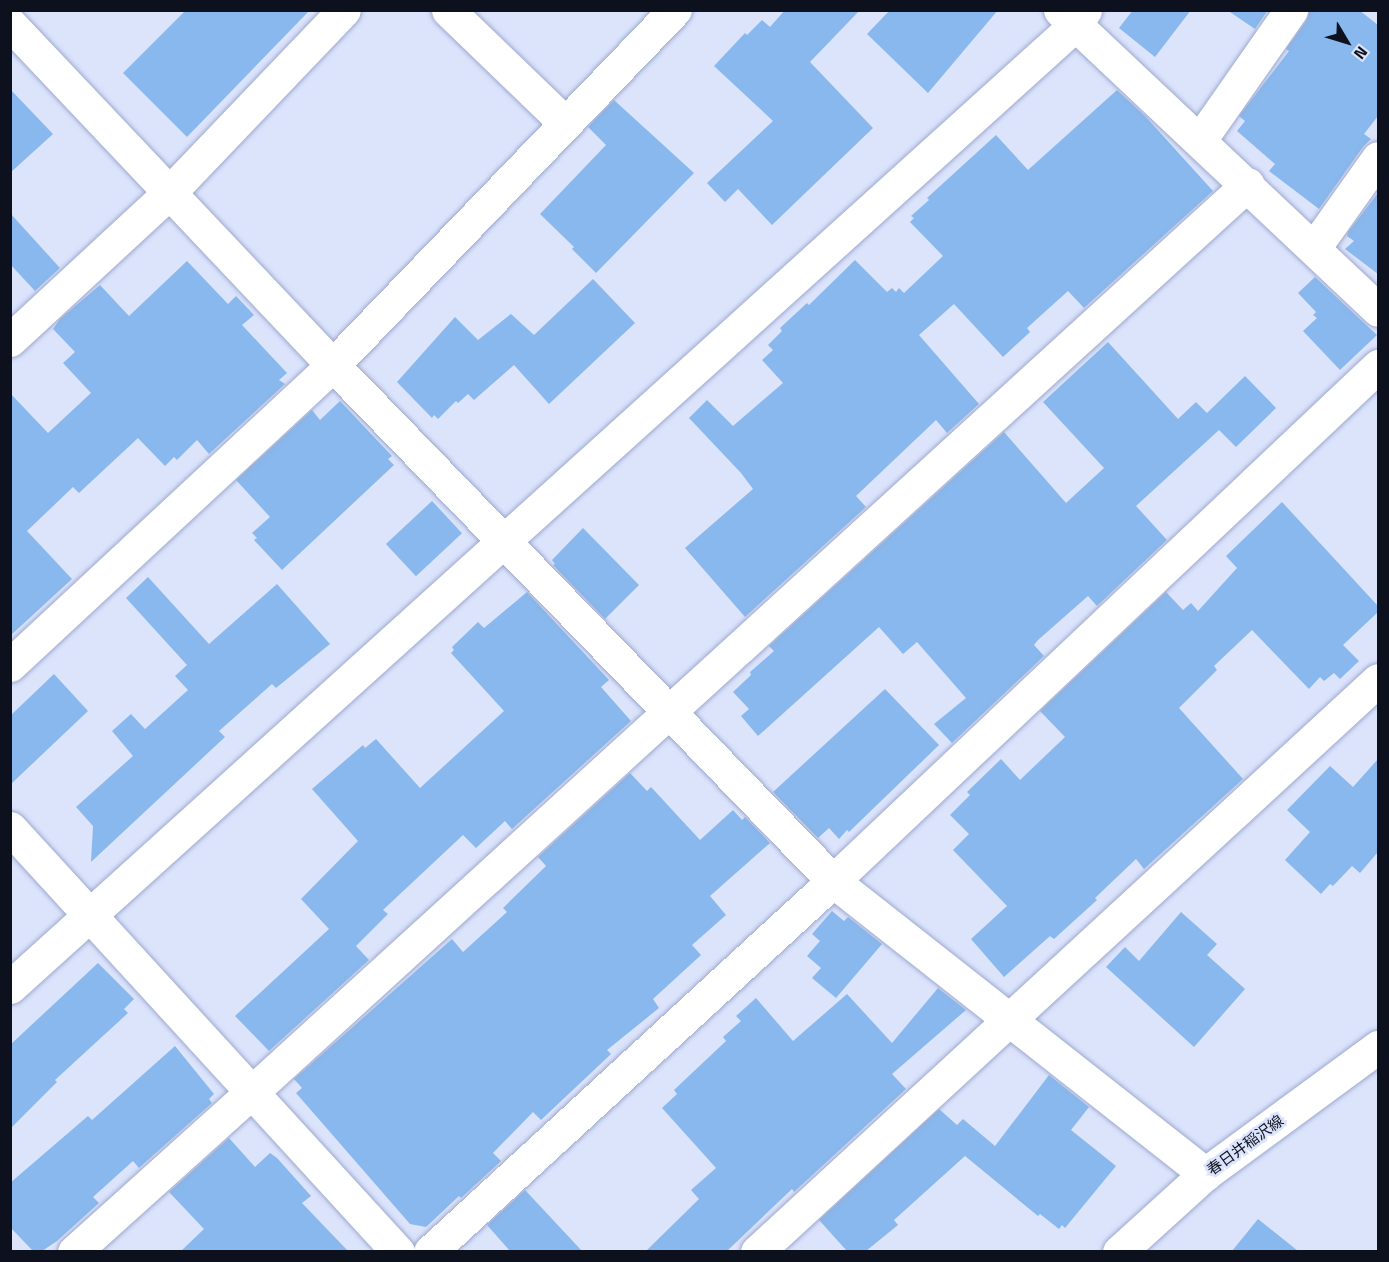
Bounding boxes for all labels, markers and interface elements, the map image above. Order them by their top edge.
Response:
north arrow [1317,12,1377,72]
text: N [1348,41,1374,65]
street label: 春日井稲沢線 [1203,1111,1287,1179]

